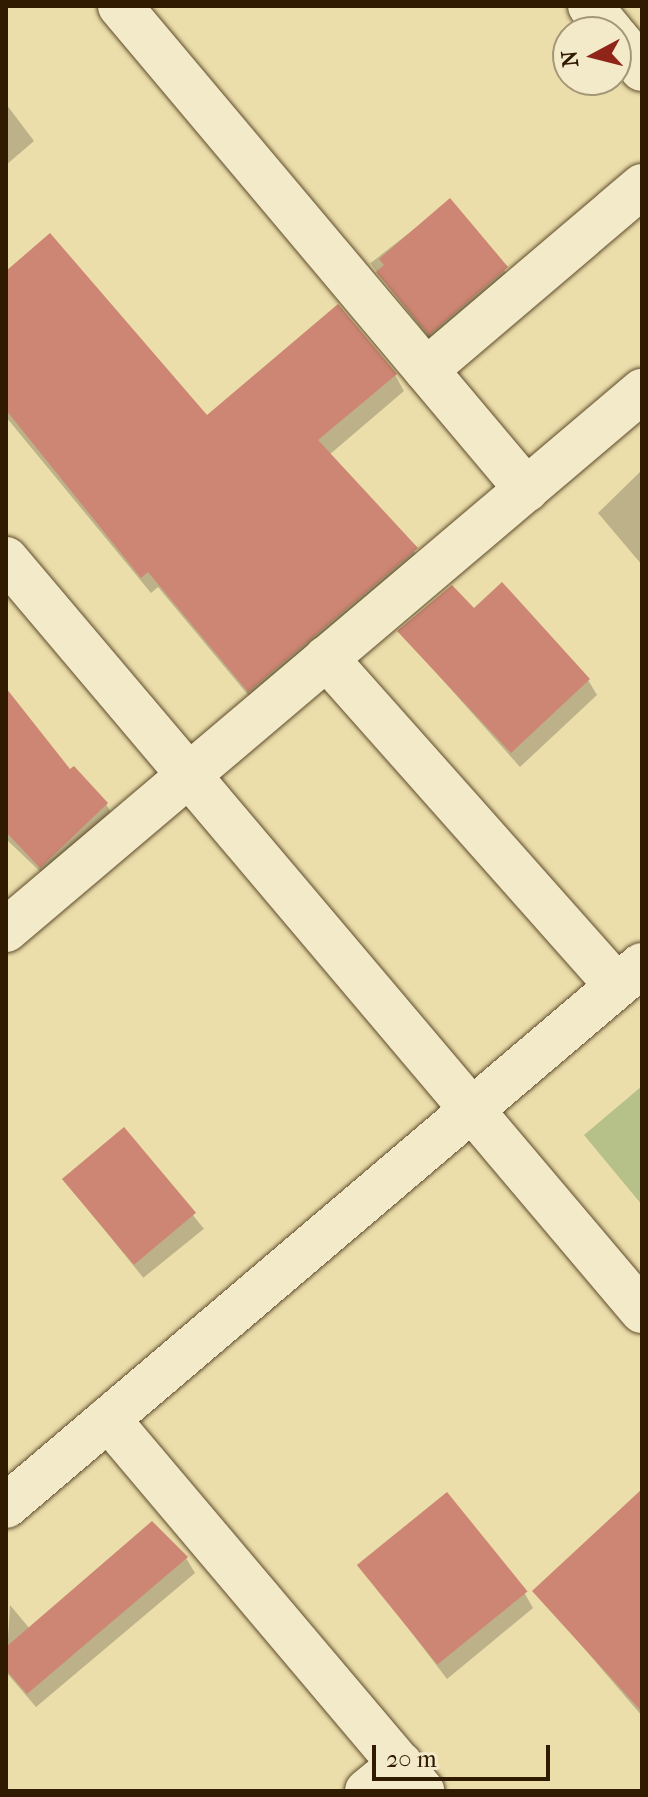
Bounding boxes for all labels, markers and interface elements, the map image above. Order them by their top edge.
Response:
north arrow [552,16,632,96]
text: N [556,49,584,69]
scale bar [376,1729,554,1779]
text: 20 m [386,1745,437,1773]

